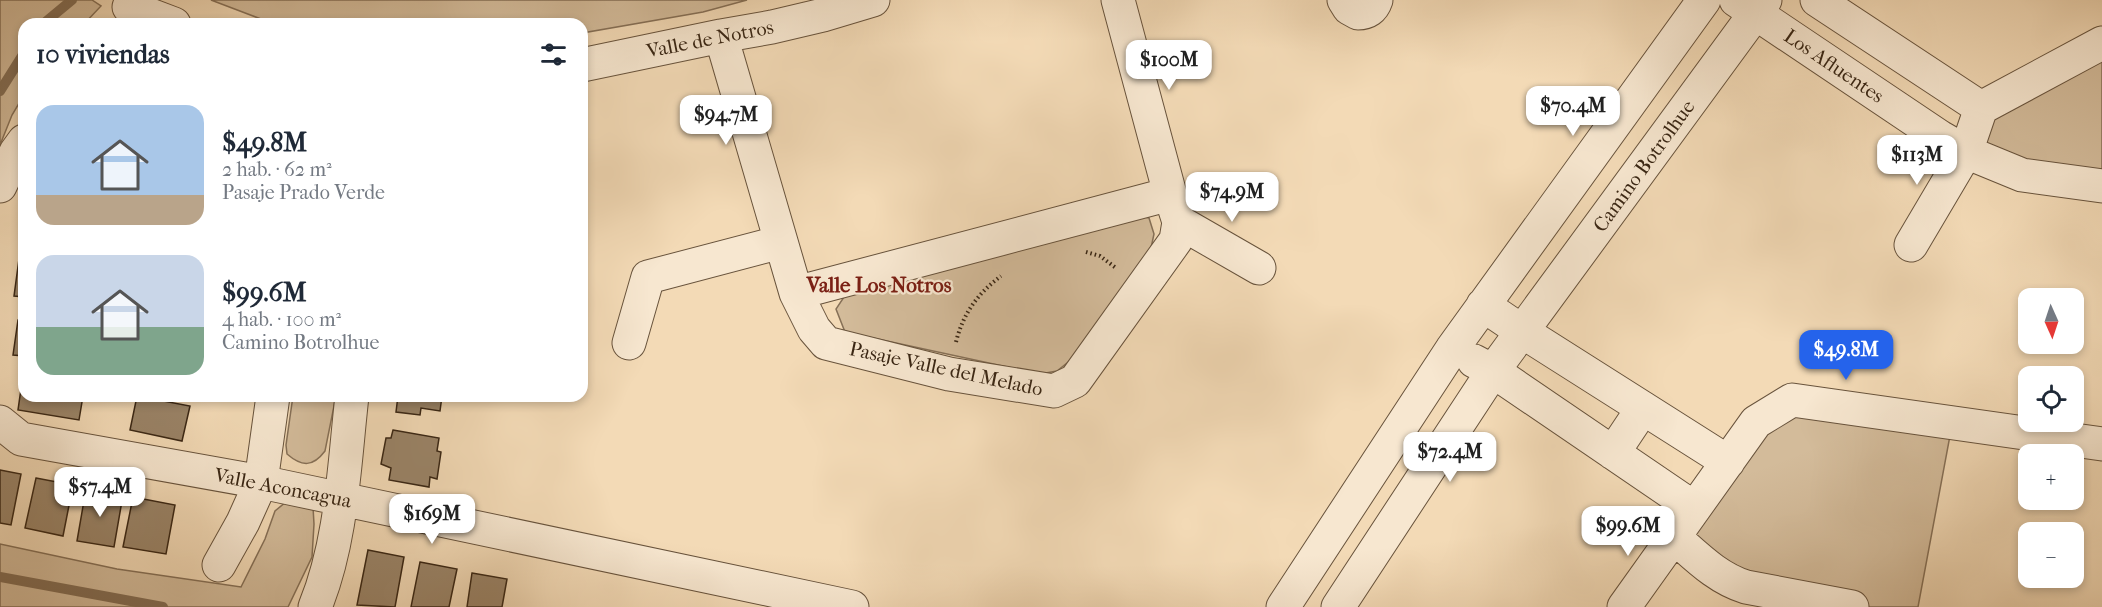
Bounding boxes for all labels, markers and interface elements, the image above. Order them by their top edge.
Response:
street label: Valle de Notros [643,15,776,63]
street label: Los Afluentes [1780,24,1888,108]
icon: filters [537,38,570,71]
text: 10 viviendas [36,39,170,70]
pin: $100M [1127,40,1211,91]
text: $100M [1140,48,1198,71]
pin: $70.4M [1524,86,1622,137]
text: $70.4M [1540,94,1606,117]
pin: $94.7M [677,95,775,146]
street label: Camino Botrolhue [1588,96,1700,236]
text: $94.7M [694,103,758,126]
text: $49.8M [222,127,307,158]
icon: home [84,129,156,201]
pin: $113M [1875,135,1959,186]
text: $113M [1891,143,1943,166]
text: 2 hab. · 62 m² [222,158,332,181]
pin: $74.9M [1183,172,1281,223]
text: $74.9M [1200,180,1264,203]
text: Pasaje Prado Verde [222,181,385,204]
district label: Valle Los Notros [806,273,952,297]
text: $99.6M [222,277,306,308]
icon: home [84,279,156,351]
north arrow [2018,288,2084,354]
map controls [2018,288,2084,588]
text: 4 hab. · 100 m² [222,308,341,331]
pin: $49.8M [1797,330,1895,381]
text: Camino Botrolhue [222,331,379,354]
street label: Pasaje Valle del Melado [847,337,1045,401]
text: $49.8M [1813,338,1879,361]
button: locate [2018,366,2084,432]
pin: $72.4M [1401,432,1499,483]
text: $72.4M [1417,440,1483,463]
button: + [2018,444,2084,510]
street label: Valle Aconcagua [212,463,354,513]
pin: $57.4M [51,467,149,518]
text: $57.4M [68,475,132,498]
pin: $169M [390,494,474,545]
text: $169M [403,502,461,525]
pin: $99.6M [1579,506,1677,557]
text: $99.6M [1596,514,1660,537]
button: − [2018,522,2084,588]

